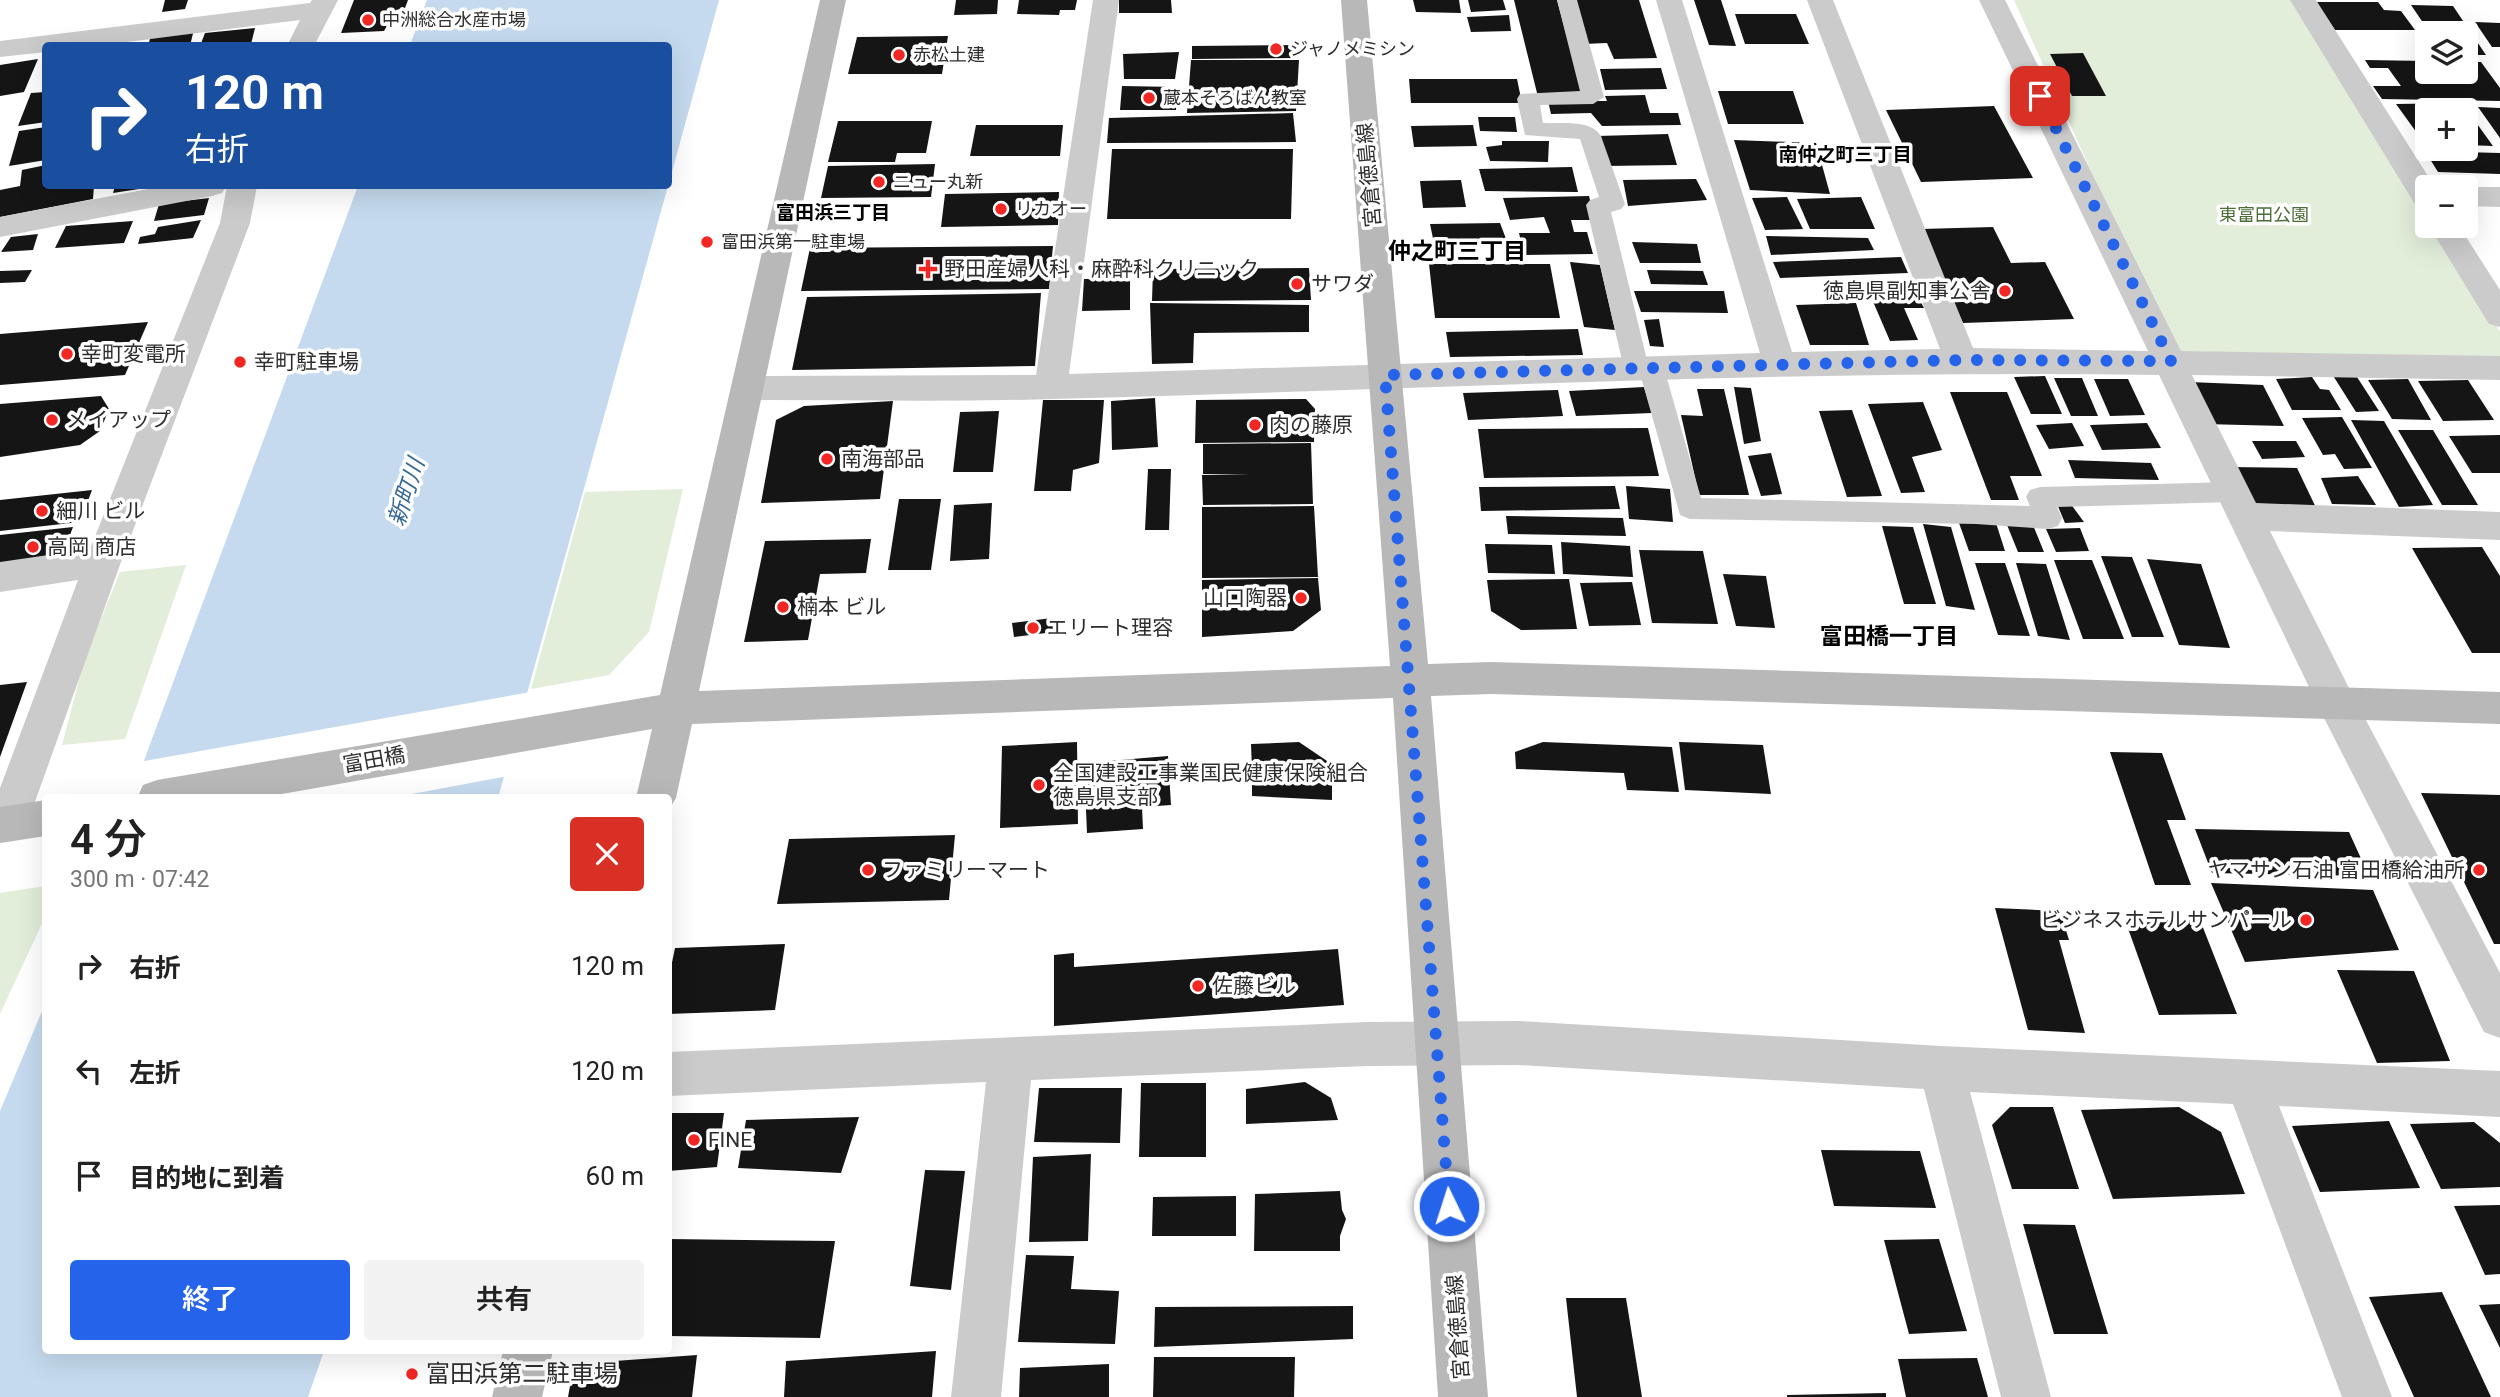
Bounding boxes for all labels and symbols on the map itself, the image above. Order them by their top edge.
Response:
place label: 中洲総合水産市場 [382,9,526,30]
marker: 中洲総合水産市場 [360,12,376,28]
place label: ジャノメミシン [1290,38,1415,59]
marker: ジャノメミシン [1268,41,1284,57]
place label: 赤松土建 [913,44,985,65]
marker: 赤松土建 [891,47,907,63]
pin [2010,66,2070,126]
place label: 蔵本そろばん教室 [1163,87,1307,108]
marker: 蔵本そろばん教室 [1141,90,1157,106]
street label: 宮倉徳島線 [1352,122,1386,228]
district label: 南仲之町三丁目 [1778,143,1912,166]
place label: ニュー丸新 [893,171,983,192]
marker: ニュー丸新 [871,174,887,190]
place label: リカオー [1015,198,1087,219]
district label: 富田浜三丁目 [776,201,890,224]
marker: リカオー [993,201,1009,217]
park label: 東富田公園 [2219,204,2309,225]
place label: 富田浜第一駐車場 [721,231,865,252]
marker: 富田浜第一駐車場 [699,234,715,250]
district label: 仲之町三丁目 [1388,238,1526,265]
place label: 野田産婦人科・麻酔科クリニック [944,257,1259,281]
marker: 野田産婦人科・麻酔科クリニック [918,259,938,279]
place label: サワダ [1311,272,1374,296]
marker: サワダ [1289,276,1305,292]
place label: 徳島県副知事公舎 [1823,279,1991,303]
marker: 徳島県副知事公舎 [1997,283,2013,299]
place label: 幸町変電所 [81,342,186,366]
marker: 幸町変電所 [59,346,75,362]
place label: 幸町駐車場 [254,350,359,374]
marker: 幸町駐車場 [232,354,248,370]
place label: メイアップ [66,408,171,432]
marker: メイアップ [44,412,60,428]
place label: 肉の藤原 [1269,413,1353,437]
marker: 肉の藤原 [1247,417,1263,433]
place label: 南海部品 [841,447,925,471]
marker: 南海部品 [819,451,835,467]
water label: 新町川 [383,452,431,529]
place label: 細川 ビル [56,499,145,523]
marker: 細川 ビル [34,503,50,519]
place label: 高岡 商店 [47,535,136,559]
marker: 高岡 商店 [25,539,41,555]
place label: 山口陶器 [1203,586,1287,610]
marker: 山口陶器 [1293,590,1309,606]
place label: 楠本 ビル [797,595,886,619]
marker: 楠本 ビル [775,599,791,615]
place label: エリート理容 [1047,616,1173,640]
marker: エリート理容 [1025,620,1041,636]
district label: 富田橋一丁目 [1820,623,1958,650]
street label: 富田橋 [341,743,407,777]
place label: 全国建設工事業国民健康保険組合 徳島県支部 [1053,761,1368,809]
marker: 全国建設工事業国民健康保険組合 徳島県支部 [1031,777,1047,793]
place label: ファミリーマート [882,858,1050,882]
place label: ヤマサン石油 富田橋給油所 [2208,858,2465,882]
marker: ファミリーマート [860,862,876,878]
marker: ヤマサン石油 富田橋給油所 [2471,862,2487,878]
place label: ビジネスホテルサンパール [2040,908,2292,932]
marker: ビジネスホテルサンパール [2298,912,2314,928]
place label: 佐藤ビル [1212,974,1296,998]
marker: 佐藤ビル [1190,978,1206,994]
place label: FINE [708,1128,752,1152]
marker: FINE [686,1132,702,1148]
position arrow [1412,1169,1486,1243]
street label: 宮倉徳島線 [1442,1274,1474,1380]
place label: 富田浜第二駐車場 [426,1360,618,1388]
marker: 富田浜第二駐車場 [404,1366,420,1382]

